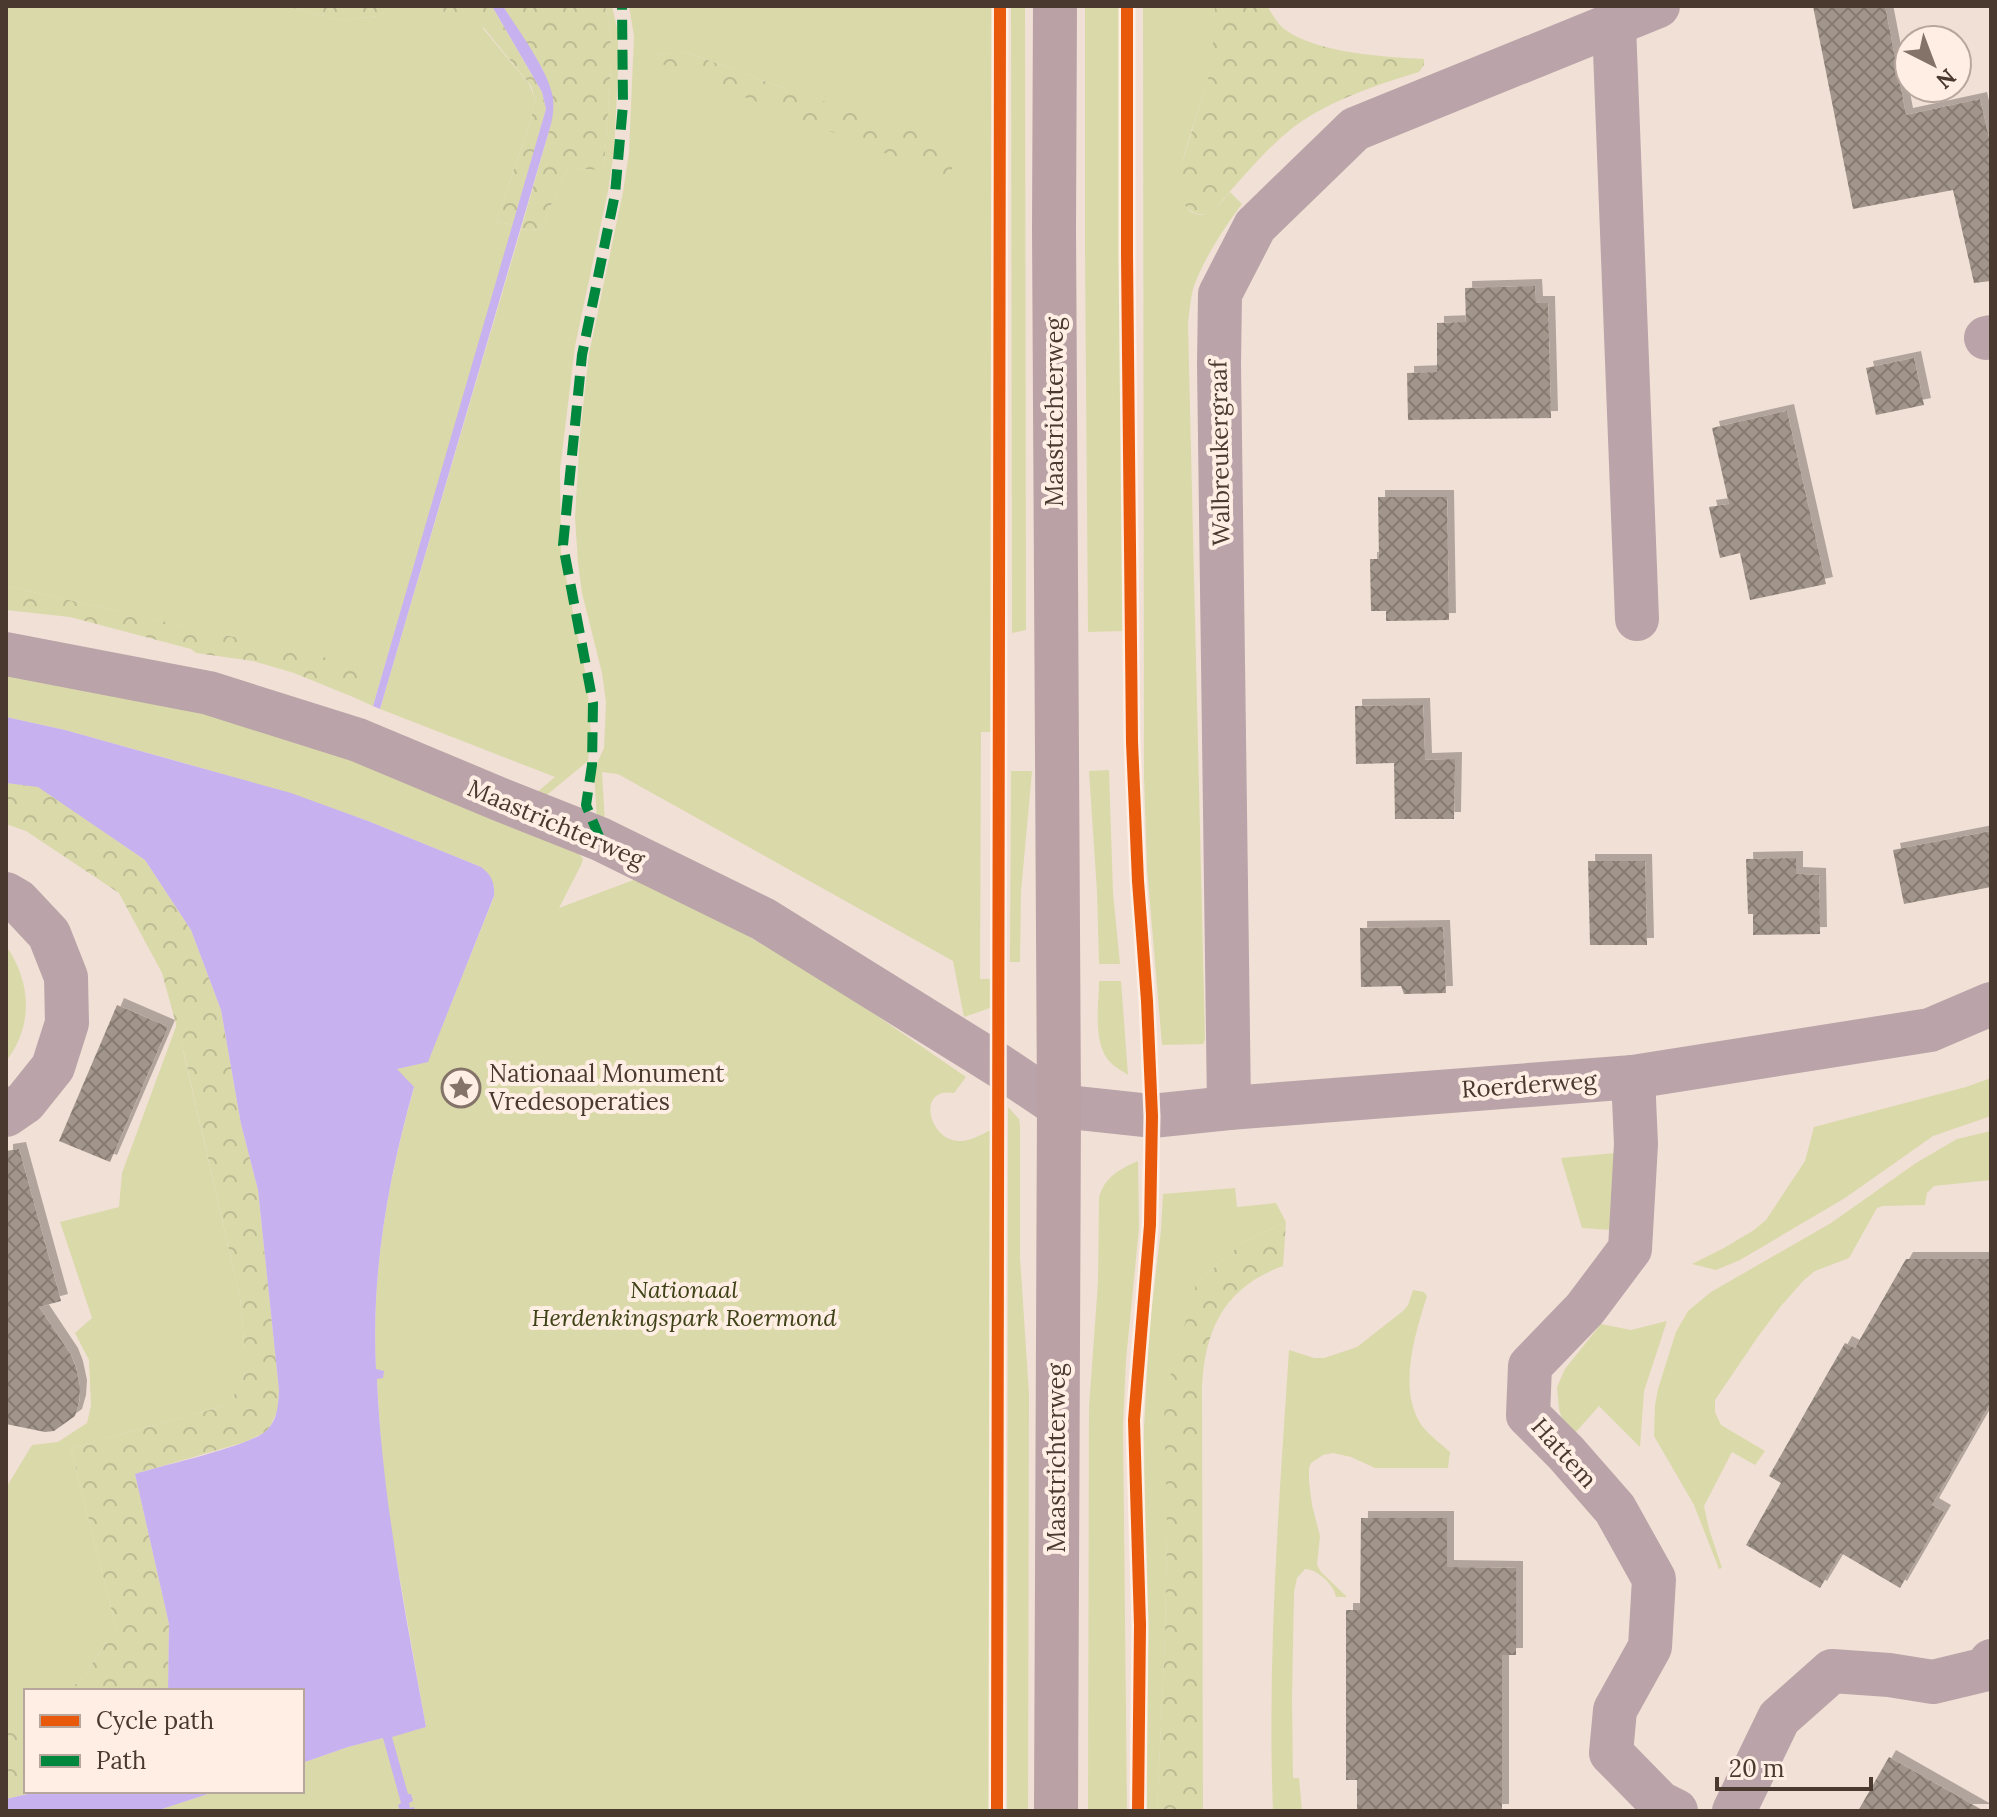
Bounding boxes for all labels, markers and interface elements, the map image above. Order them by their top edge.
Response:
north arrow [1893,24,1973,104]
text: N [1931,63,1962,95]
street label: Maastrichterweg [1039,317,1070,507]
street label: Walbreukergraaf [1202,358,1237,546]
street label: Maastrichterweg [463,772,650,875]
place label: Nationaal Monument Vredesoperaties [488,1058,725,1117]
street label: Roerderweg [1460,1064,1598,1105]
place icon: Nationaal Monument Vredesoperaties [440,1067,482,1109]
park label: Nationaal Herdenkingspark Roermond [531,1274,837,1333]
street label: Maastrichterweg [1041,1363,1072,1553]
street label: Hattem [1525,1411,1604,1494]
legend [24,1689,304,1793]
text: Cycle path [96,1705,214,1736]
scale bar [1717,1741,1871,1791]
text: Path [96,1745,146,1776]
text: 20 m [1729,1753,1785,1784]

